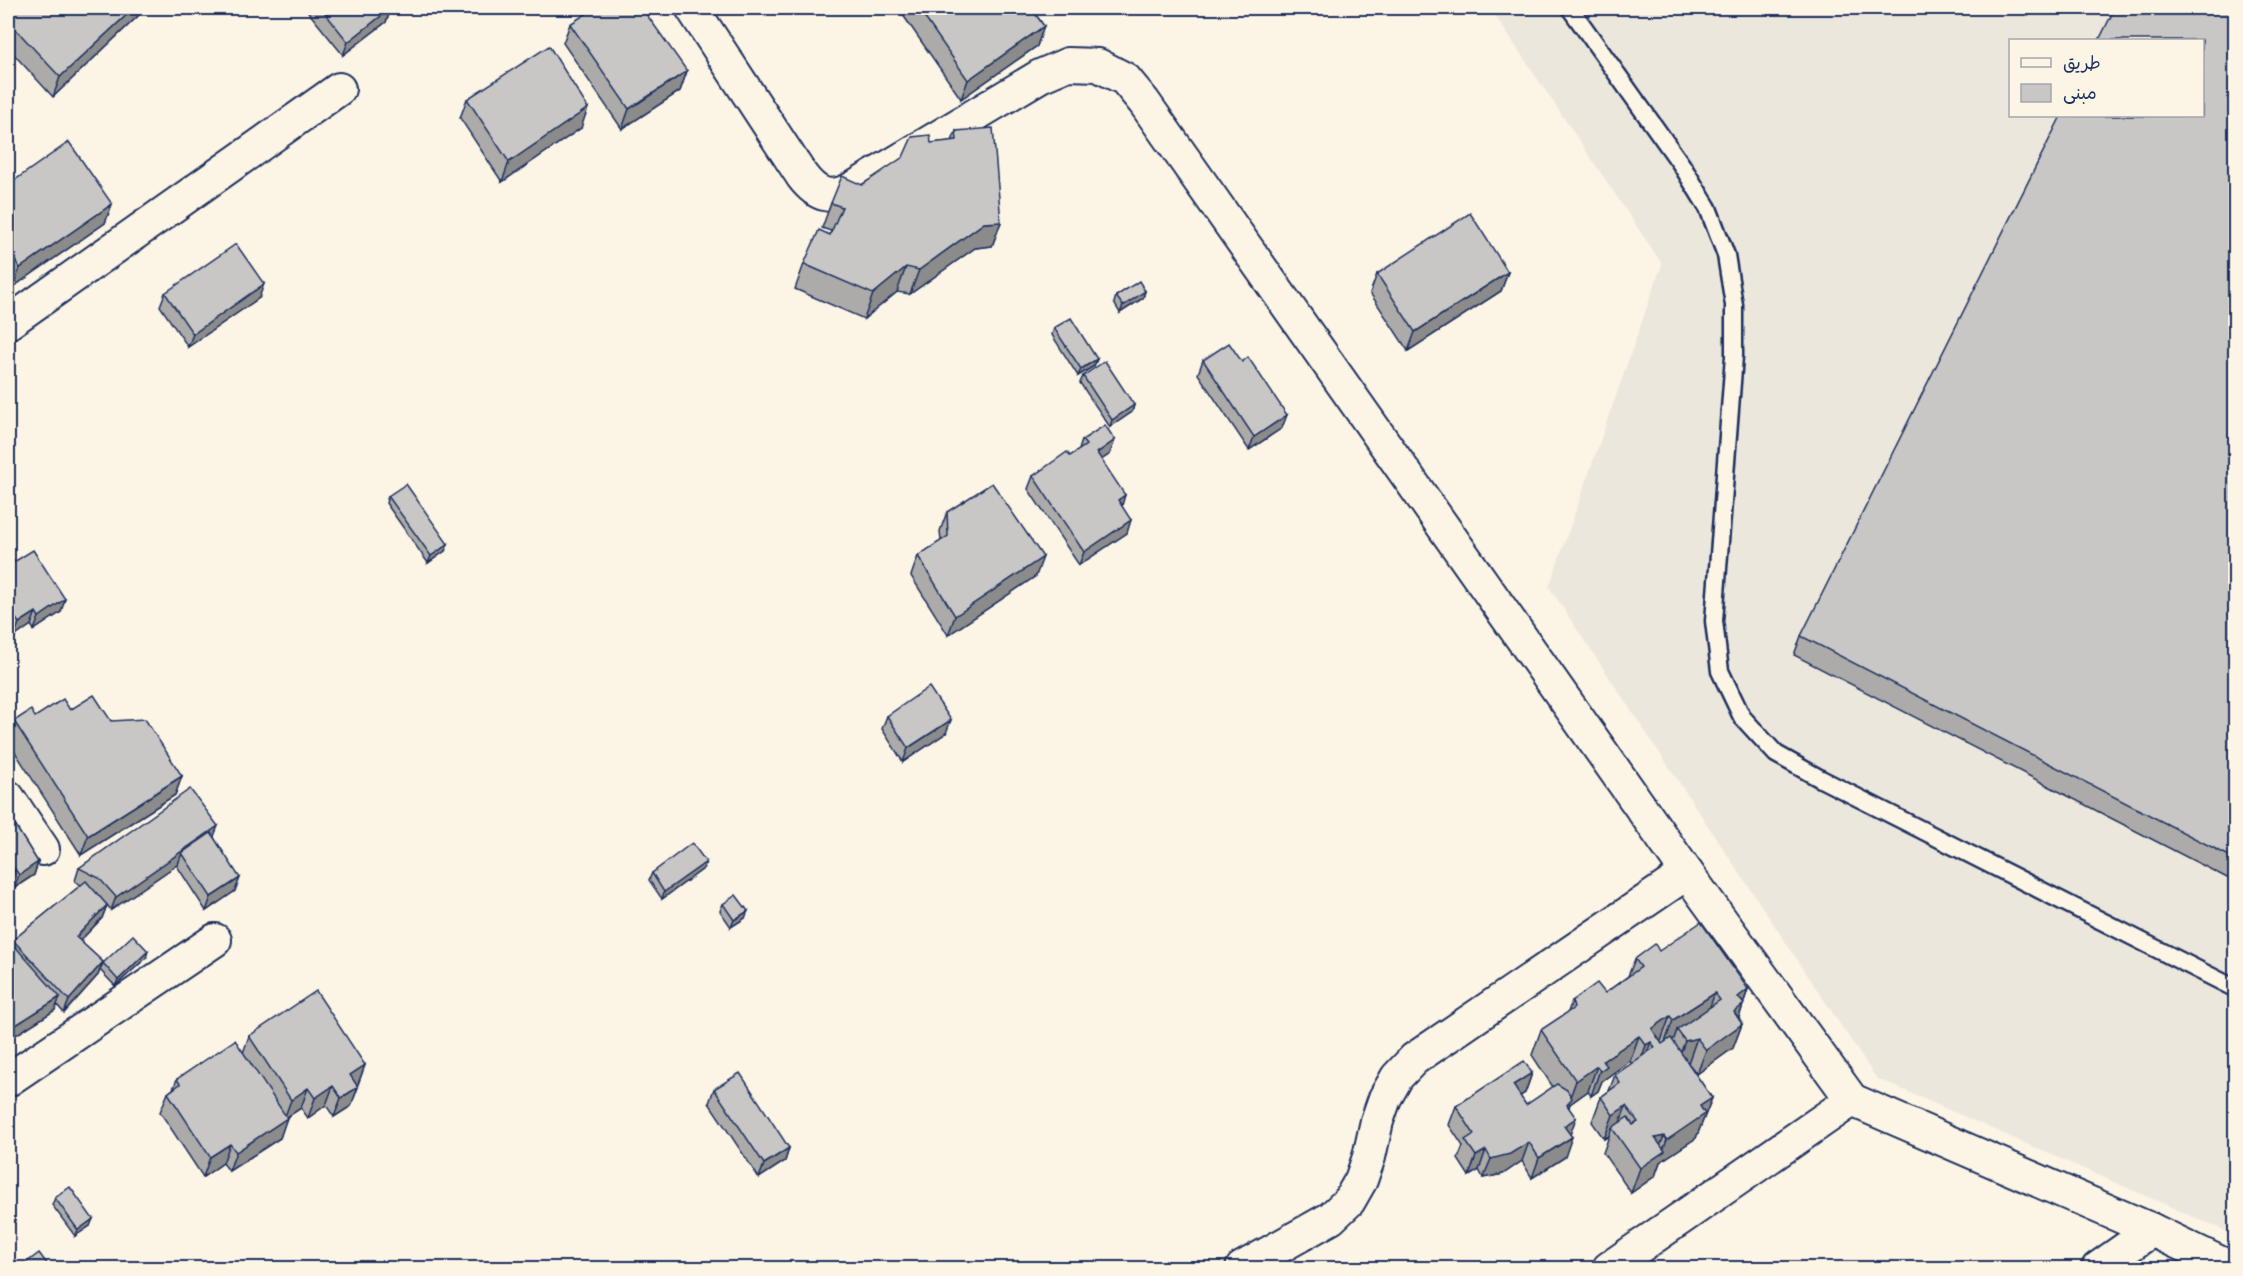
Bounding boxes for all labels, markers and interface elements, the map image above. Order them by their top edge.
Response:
legend [2009,39,2204,117]
text: طريق [2063,52,2101,78]
text: مبنى [2063,82,2097,108]

